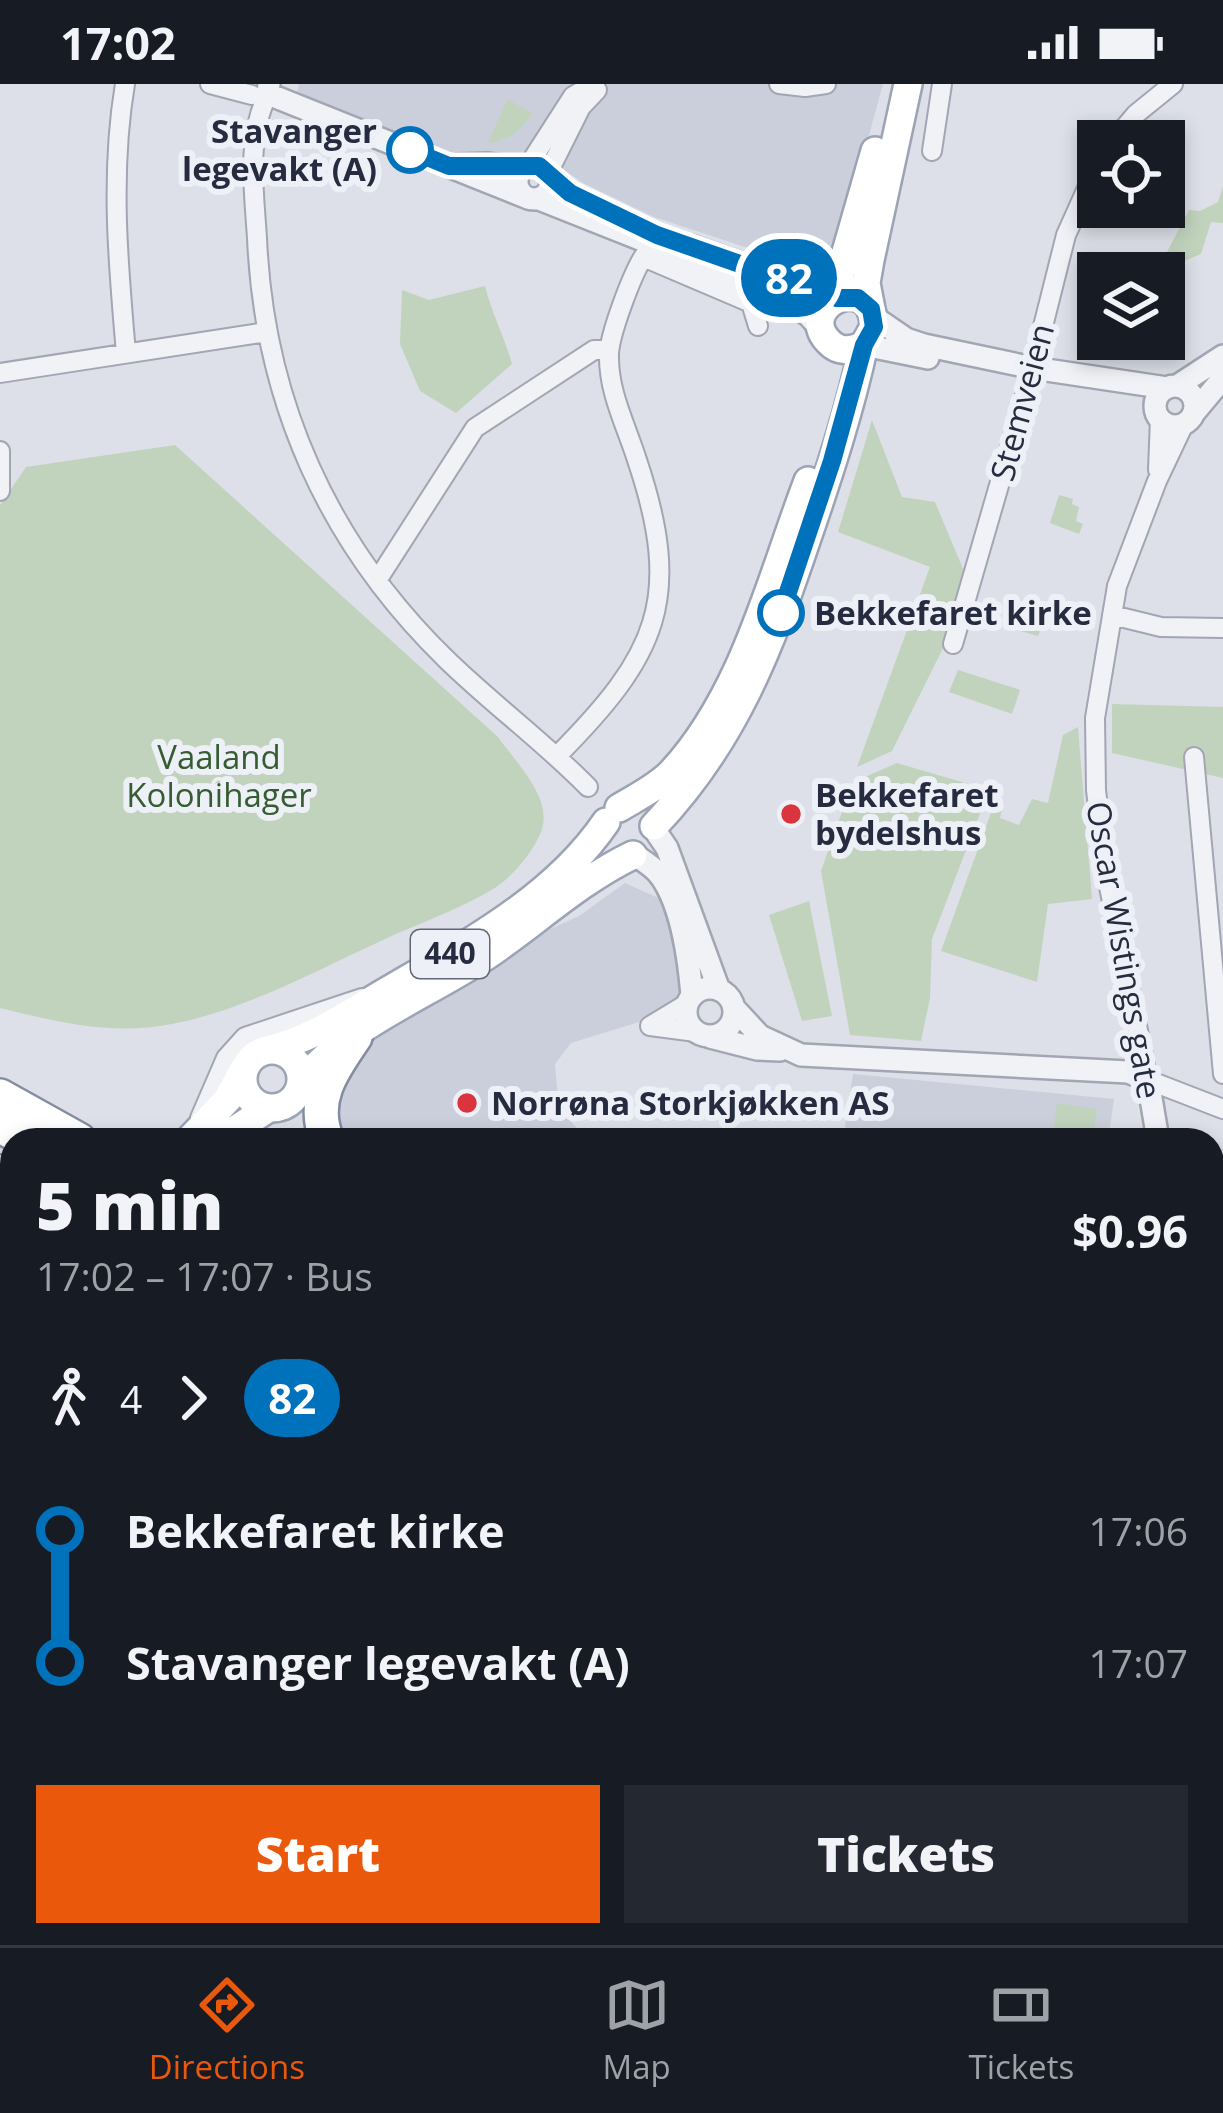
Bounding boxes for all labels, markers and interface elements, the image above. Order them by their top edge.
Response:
text: 17:02 [60,12,176,73]
place label: Stavanger legevakt (A) [182,108,377,191]
map controls [1077,120,1185,360]
button: locate [1077,120,1185,228]
marker: Stavanger legevakt (A) [388,128,432,172]
line badge: 82 [735,239,843,317]
text: 82 [765,249,813,306]
button: layers [1077,252,1185,360]
street label: Stemveien [979,318,1064,485]
place label: Bekkefaret kirke [814,590,1092,635]
marker: Bekkefaret kirke [759,591,803,635]
park label: Vaaland Kolonihager [126,734,312,817]
place label: Bekkefaret bydelshus [815,772,999,855]
street label: Oscar Wistings gate [1076,798,1173,1102]
marker: Bekkefaret bydelshus [778,801,804,827]
road number: 440 [411,930,489,978]
place label: Norrøna Storkjøkken AS [491,1080,889,1125]
marker: Norrøna Storkjøkken AS [454,1090,480,1116]
text: 5 min [36,1159,224,1249]
text: $0.96 [1072,1200,1188,1261]
text: 17:02 – 17:07 · Bus [36,1249,373,1302]
icon: walk [36,1365,102,1431]
icon: forward [160,1365,226,1431]
text: 82 [268,1369,316,1426]
text: 4 [120,1372,142,1425]
text: Bekkefaret kirke [126,1500,505,1561]
text: 17:06 [1089,1504,1188,1557]
text: Stavanger legevakt (A) [126,1632,630,1693]
text: 17:07 [1089,1636,1188,1689]
button: Start [36,1785,600,1923]
button: Tickets [624,1785,1188,1923]
tab: Directions [149,1972,305,2089]
tab: Map [603,1972,671,2089]
tab: Tickets [968,1972,1074,2089]

